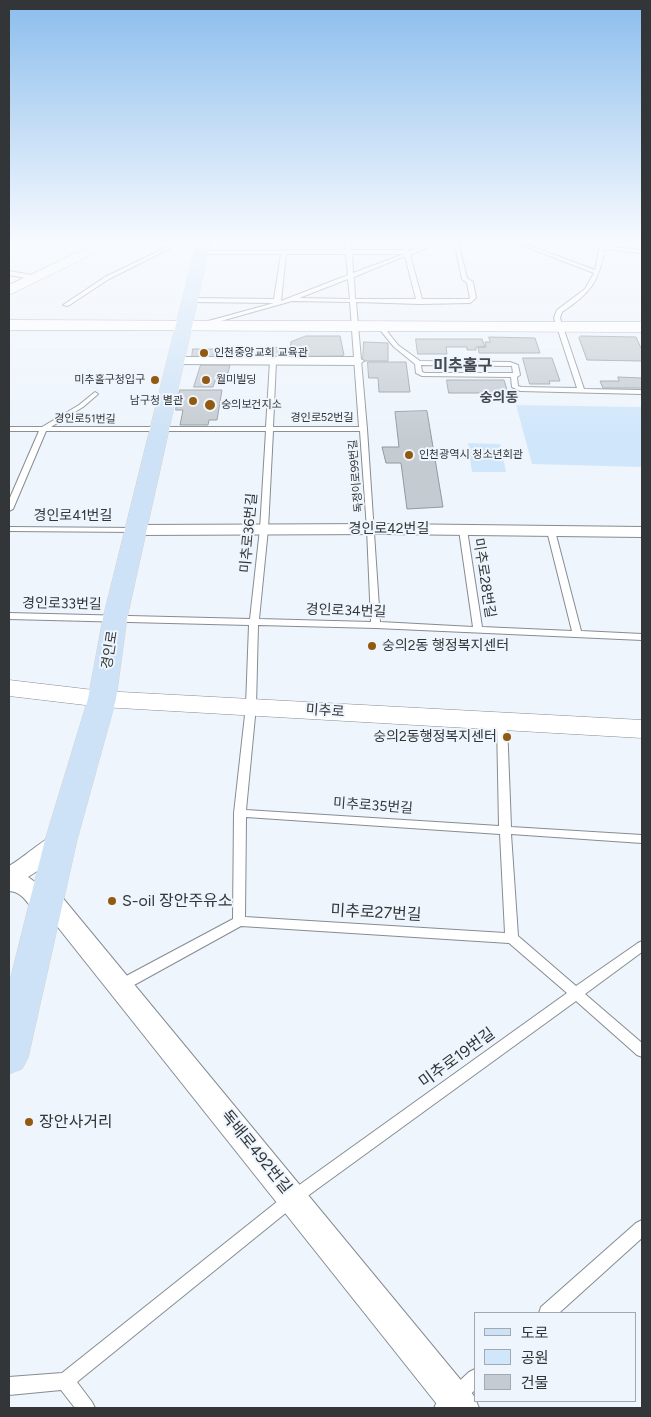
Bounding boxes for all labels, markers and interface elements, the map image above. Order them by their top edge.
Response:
place label: 인천중앙교회 교육관 [214,346,308,360]
marker: 인천중앙교회 교육관 [198,347,210,359]
district label: 미추홀구 [434,356,492,376]
place label: 미추홀구청입구 [74,373,145,387]
place label: 월미빌딩 [216,373,256,387]
marker: 미추홀구청입구 [149,374,161,386]
marker: 월미빌딩 [200,374,212,386]
district label: 숭의동 [480,390,518,406]
place label: 남구청 별관 [130,394,183,408]
marker: 남구청 별관 [187,395,199,407]
marker: 숭의보건지소 [203,398,217,412]
place label: 숭의보건지소 [221,398,282,412]
street label: 경인로52번길 [290,411,354,425]
street label: 경인로51번길 [54,412,116,426]
street label: 독정이로99번길 [346,439,366,513]
place label: 인천광역시 청소년회관 [419,448,523,462]
marker: 인천광역시 청소년회관 [403,449,415,461]
street label: 미추로36번길 [237,492,261,574]
street label: 경인로41번길 [34,508,112,524]
street label: 경인로42번길 [349,521,429,537]
street label: 미추로28번길 [469,537,499,619]
street label: 경인로33번길 [22,595,102,613]
street label: 경인로34번길 [305,601,387,621]
street label: 경인로 [99,630,121,670]
place label: 숭의2동 행정복지센터 [382,638,509,654]
marker: 숭의2동 행정복지센터 [366,640,378,652]
street label: 미추로 [305,701,345,721]
place label: 숭의2동행정복지센터 [373,729,497,745]
marker: 숭의2동행정복지센터 [501,731,513,743]
street label: 미추로35번길 [332,795,414,817]
place label: S-oil 장안주유소 [122,891,233,911]
marker: S-oil 장안주유소 [106,895,118,907]
street label: 미추로27번길 [330,901,422,925]
street label: 미추로19번길 [415,1024,499,1092]
street label: 독배로492번길 [217,1107,295,1197]
place label: 장안사거리 [39,1112,113,1132]
marker: 장안사거리 [23,1116,35,1128]
legend [473,1312,636,1402]
text: 도로 [521,1324,549,1342]
text: 공원 [521,1349,549,1367]
text: 건물 [521,1374,549,1392]

